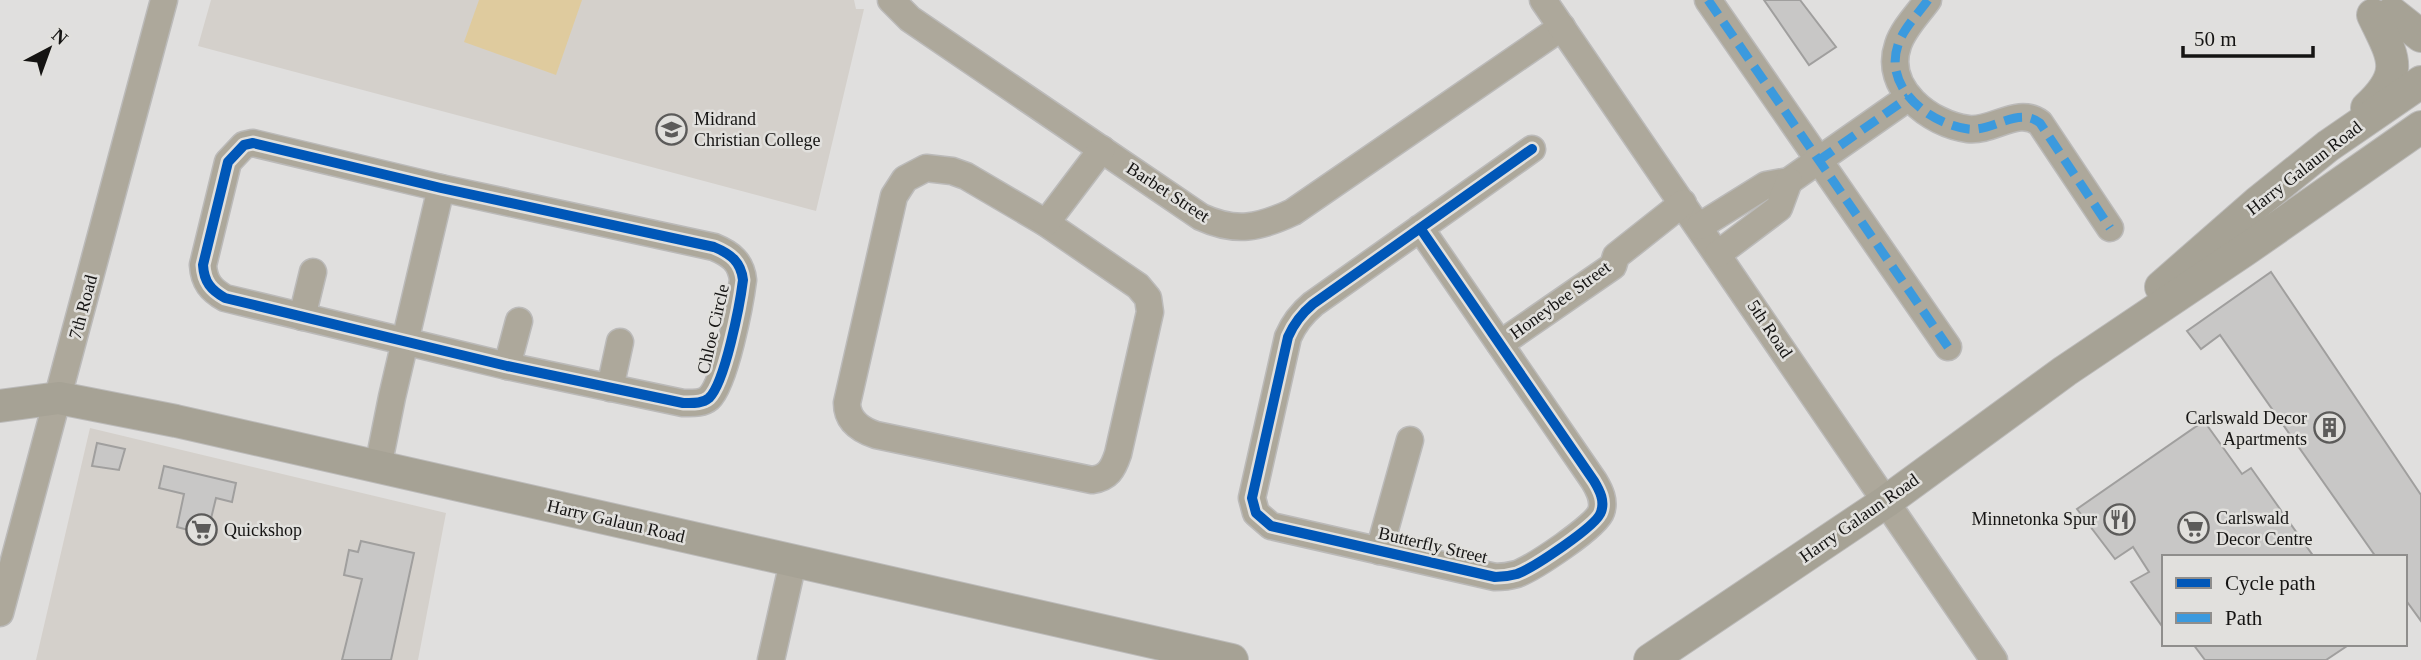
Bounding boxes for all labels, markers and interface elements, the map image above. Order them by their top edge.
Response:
north arrow [14,14,84,84]
scale bar [2183,14,2312,58]
text: N [48,24,72,49]
text: 50 m [2194,27,2237,51]
place label: Midrand Christian College [694,109,820,150]
school or university icon: Midrand Christian College [654,112,688,146]
street label: Harry Galaun Road [2242,117,2366,219]
street label: Barbet Street [1123,158,1213,226]
street label: Honeybee Street [1506,257,1614,343]
street label: 7th Road [65,273,101,341]
street label: Chloe Circle [693,282,733,376]
street label: 5th Road [1743,296,1797,362]
place label: Carlswald Decor Apartments [2186,408,2307,449]
building icon: Carlswald Decor Apartments [2313,411,2347,445]
street label: Harry Galaun Road [1796,469,1922,567]
street label: Harry Galaun Road [545,495,687,547]
restaurant icon: Minnetonka Spur [2103,502,2137,536]
place label: Carlswald Decor Centre [2216,508,2312,549]
place label: Minnetonka Spur [1972,509,2097,529]
supermarket icon: Carlswald Decor Centre [2176,511,2210,545]
supermarket icon: Quickshop [184,513,218,547]
place label: Quickshop [224,520,302,540]
street label: Butterfly Street [1376,523,1490,567]
legend [2162,555,2407,646]
text: Cycle path [2225,571,2316,595]
text: Path [2225,606,2263,630]

